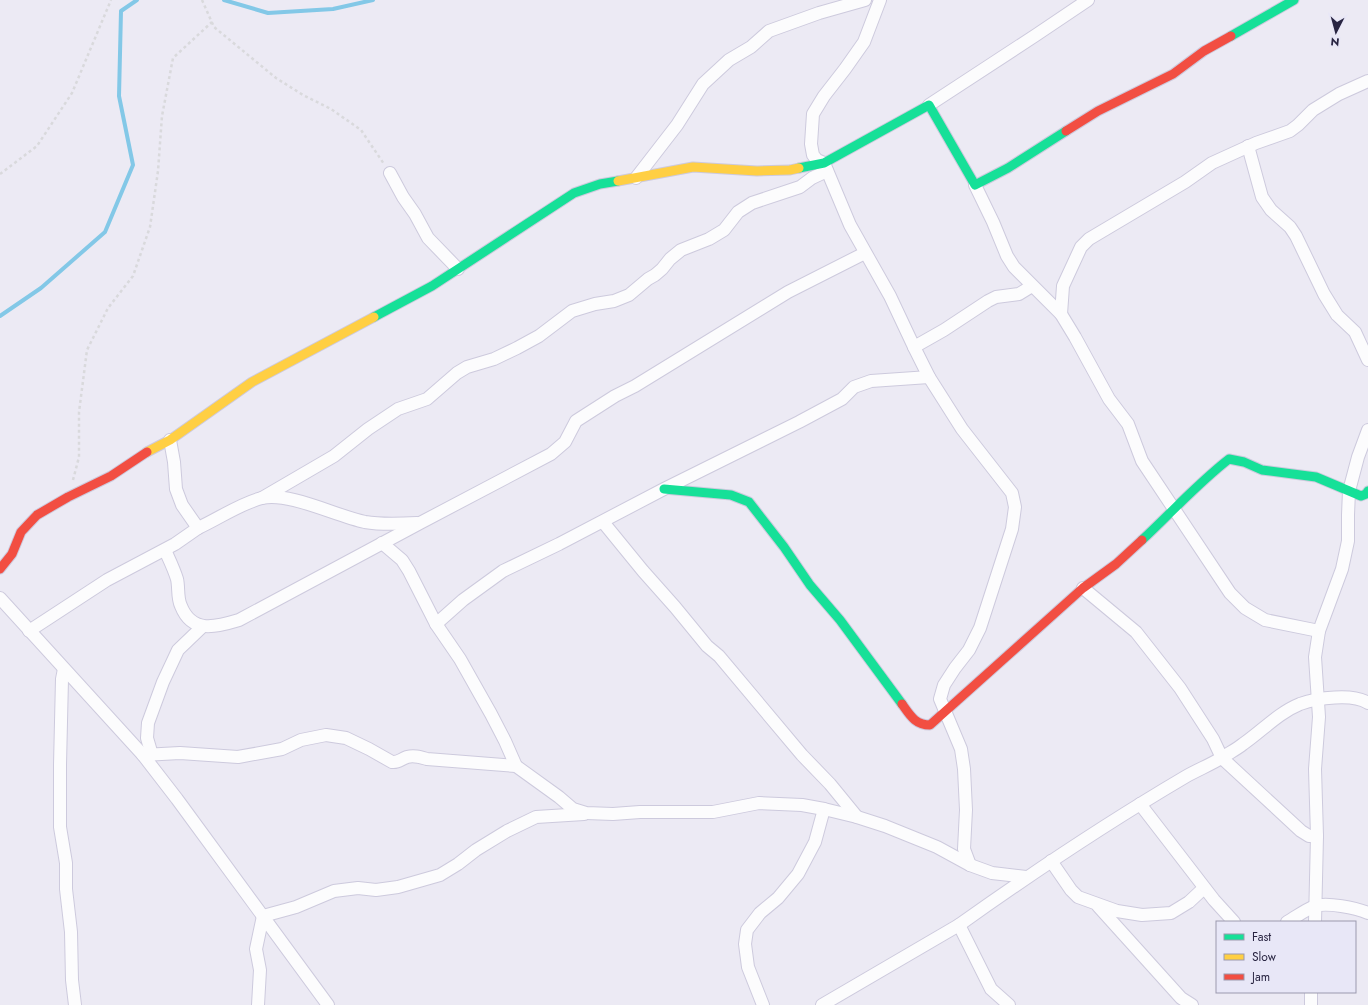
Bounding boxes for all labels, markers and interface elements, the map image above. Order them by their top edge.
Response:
north arrow [1316,12,1356,52]
text: N [1330,34,1340,50]
legend [1216,921,1356,993]
text: Fast [1252,928,1271,946]
text: Slow [1252,948,1277,966]
text: Jam [1250,968,1270,986]

